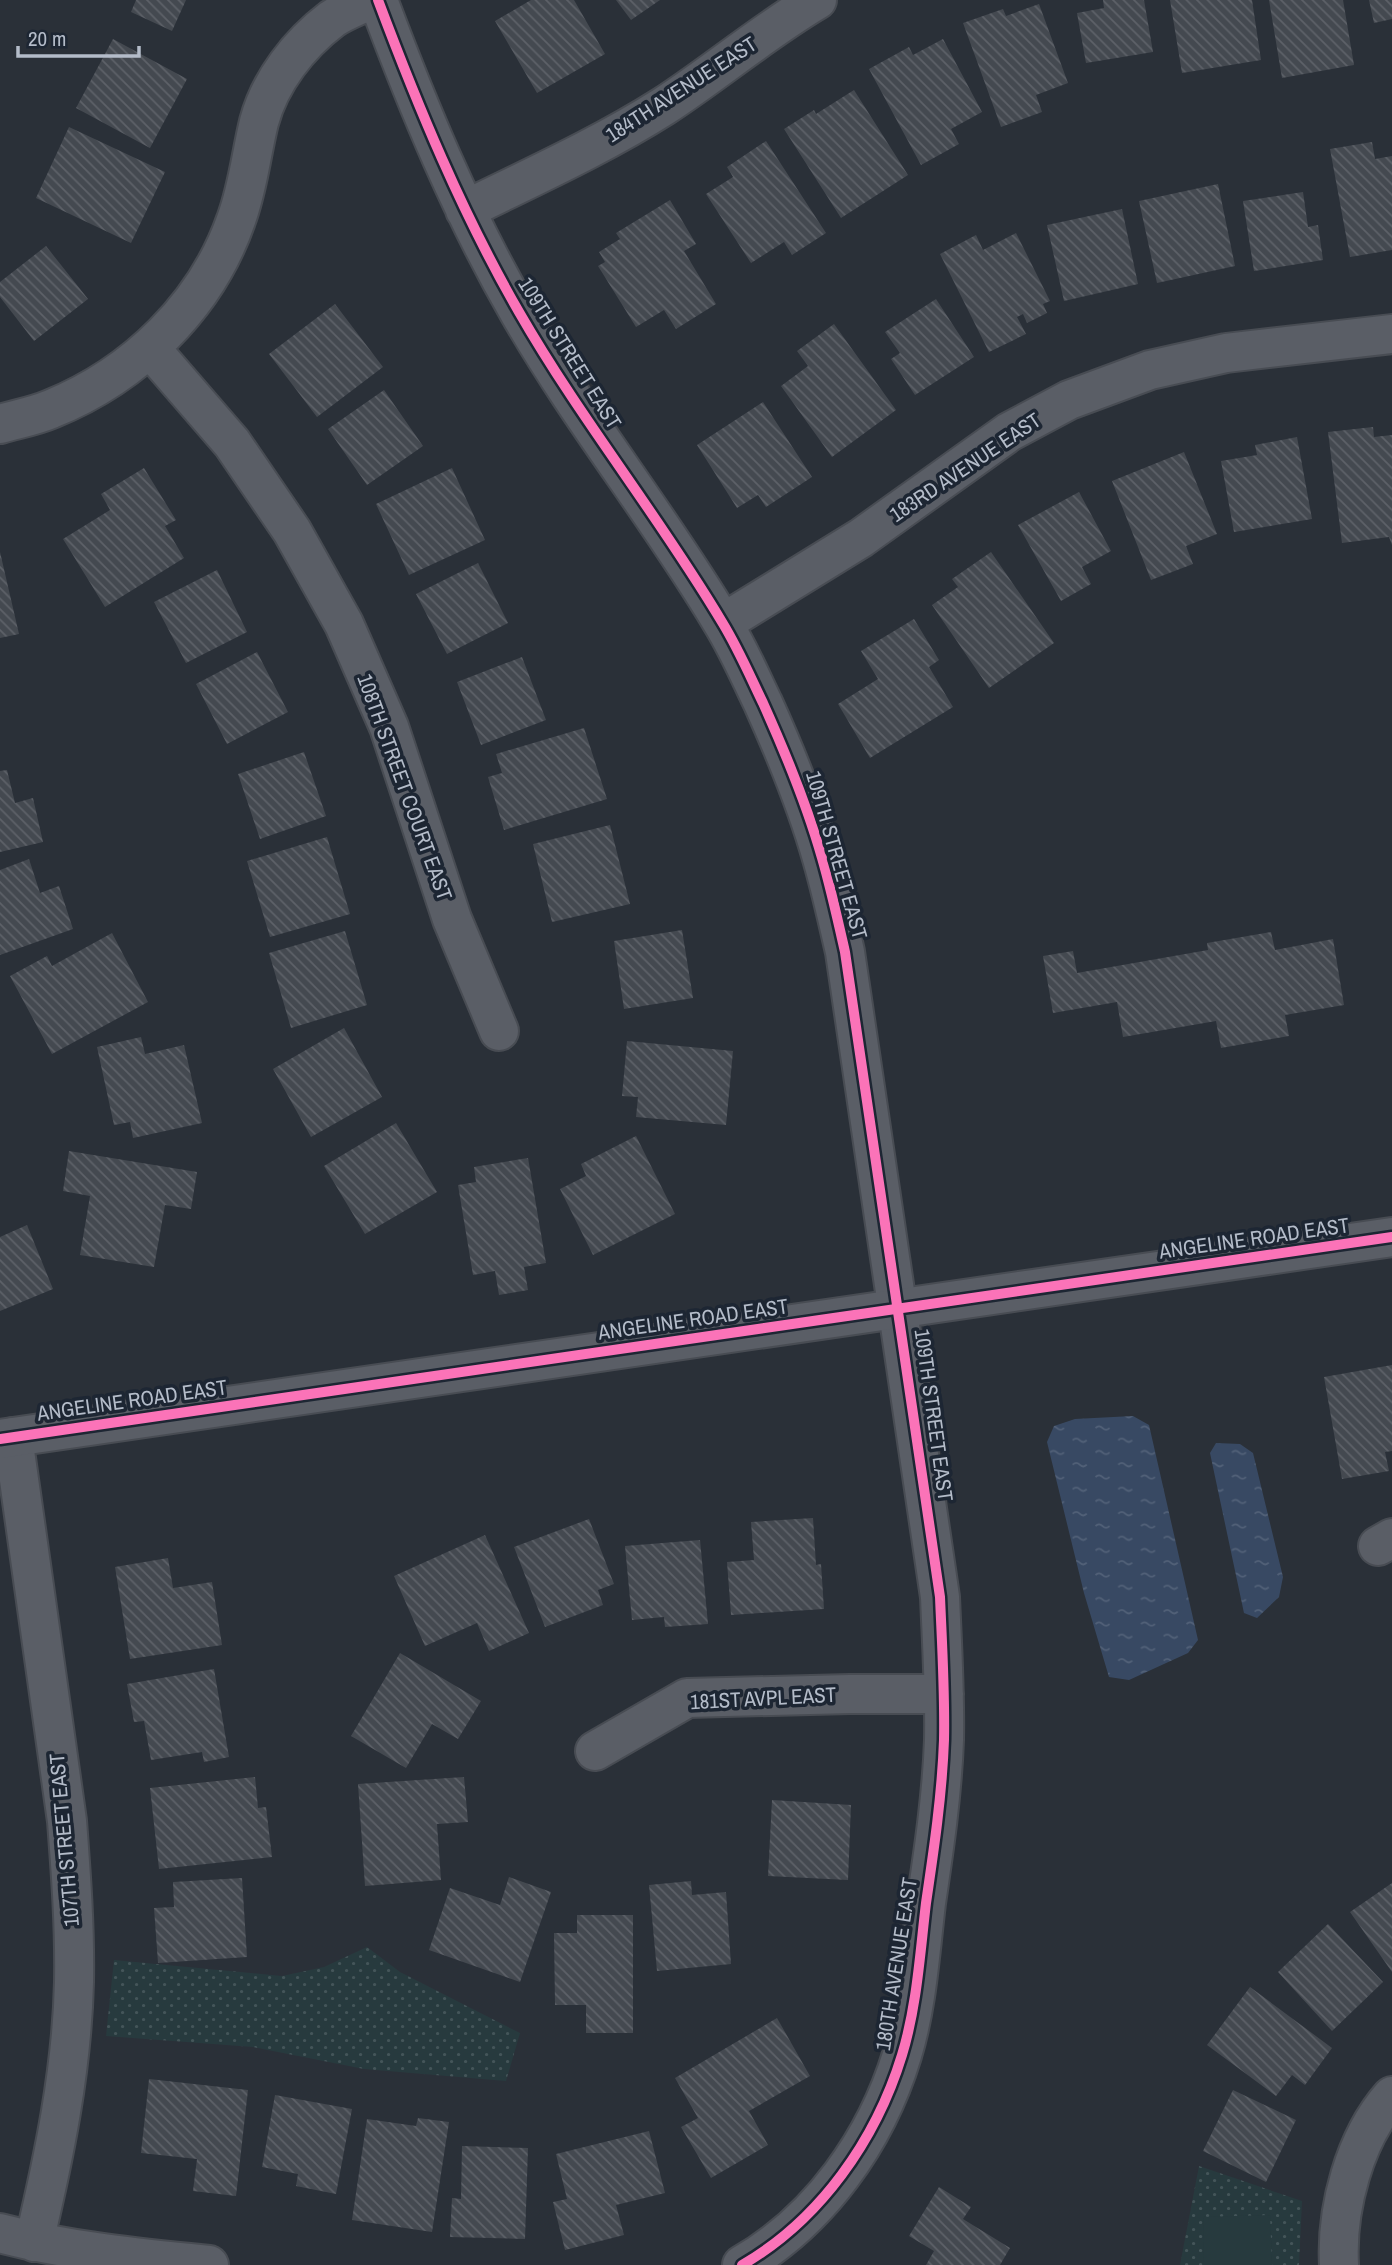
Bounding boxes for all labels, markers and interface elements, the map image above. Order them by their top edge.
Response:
scale bar [18,14,138,58]
text: 20 m [28,24,66,53]
street label: 184TH AVENUE EAST [600,29,763,149]
street label: 109TH STREET EAST [512,272,629,435]
street label: 183RD AVENUE EAST [884,405,1047,528]
street label: 108TH STREET COURT EAST [350,670,460,905]
street label: 109TH STREET EAST [799,767,875,943]
street label: ANGELINE ROAD EAST [1156,1210,1351,1266]
street label: ANGELINE ROAD EAST [595,1291,790,1347]
street label: 109TH STREET EAST [908,1327,961,1504]
street label: ANGELINE ROAD EAST [34,1372,229,1428]
street label: 181ST AVPL EAST [689,1680,837,1716]
street label: 107TH STREET EAST [42,1752,86,1928]
street label: 180TH AVENUE EAST [868,1875,924,2053]

